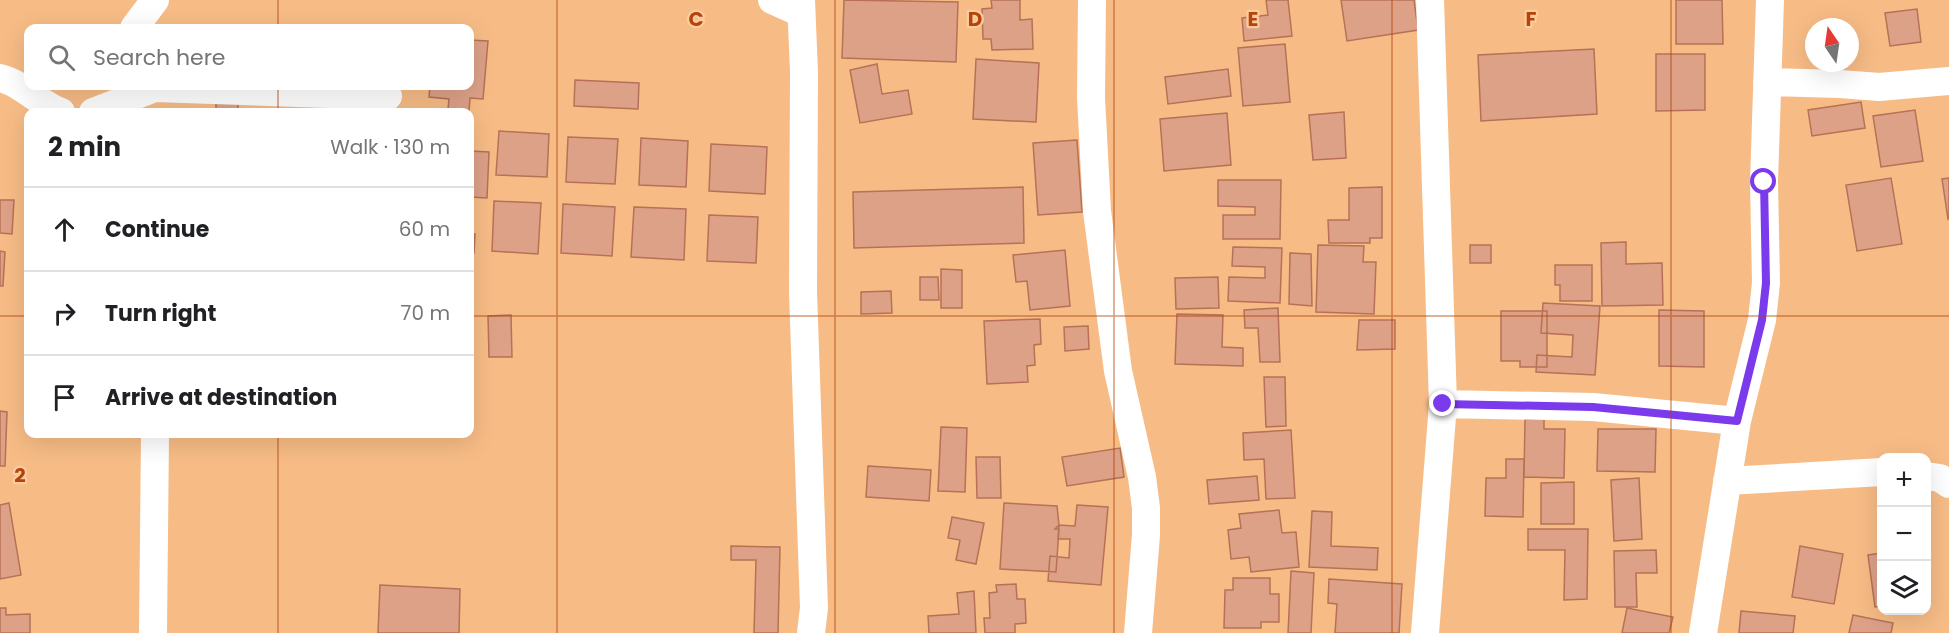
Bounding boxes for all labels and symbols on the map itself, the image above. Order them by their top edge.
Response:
text: C [688,5,704,33]
text: D [968,5,982,33]
text: E [1248,5,1258,33]
text: F [1526,5,1537,33]
north arrow [1805,18,1859,72]
route start [1750,168,1776,194]
route end [1429,390,1455,416]
text: 2 [14,461,26,489]

